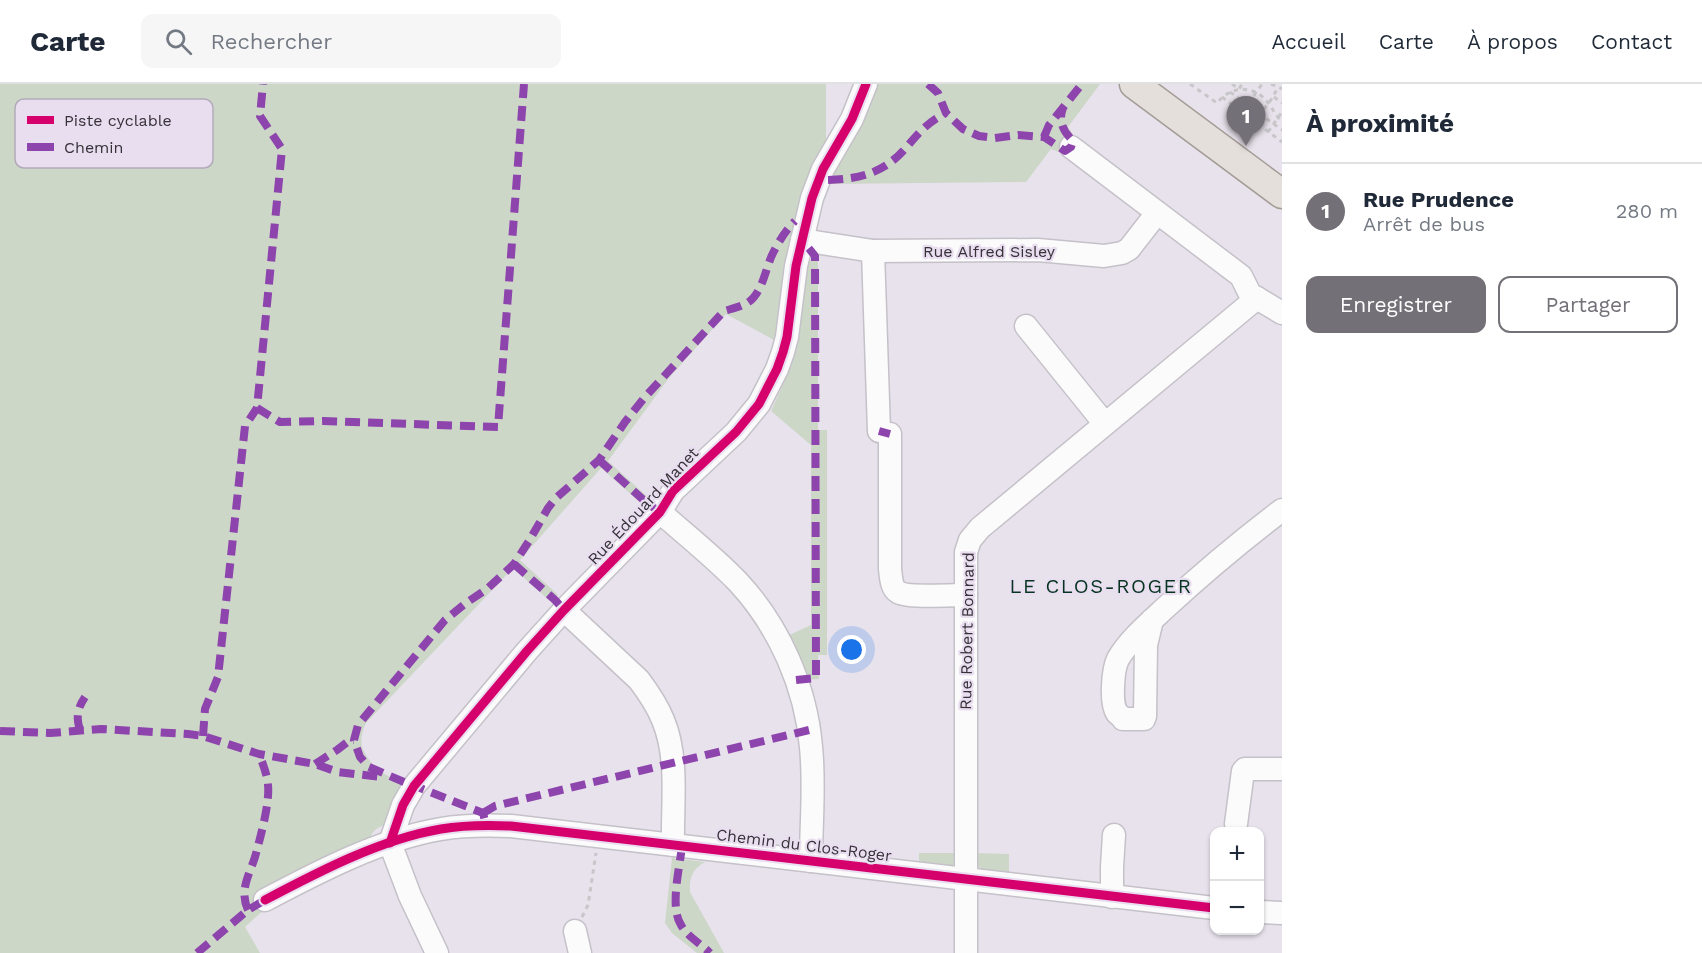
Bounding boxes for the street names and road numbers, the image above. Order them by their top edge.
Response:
street label: Rue Alfred Sisley [923,242,1056,261]
street label: Rue Édouard Manet [584,443,702,569]
street label: Rue Robert Bonnard [956,552,978,710]
street label: Chemin du Clos-Roger [715,825,893,865]

